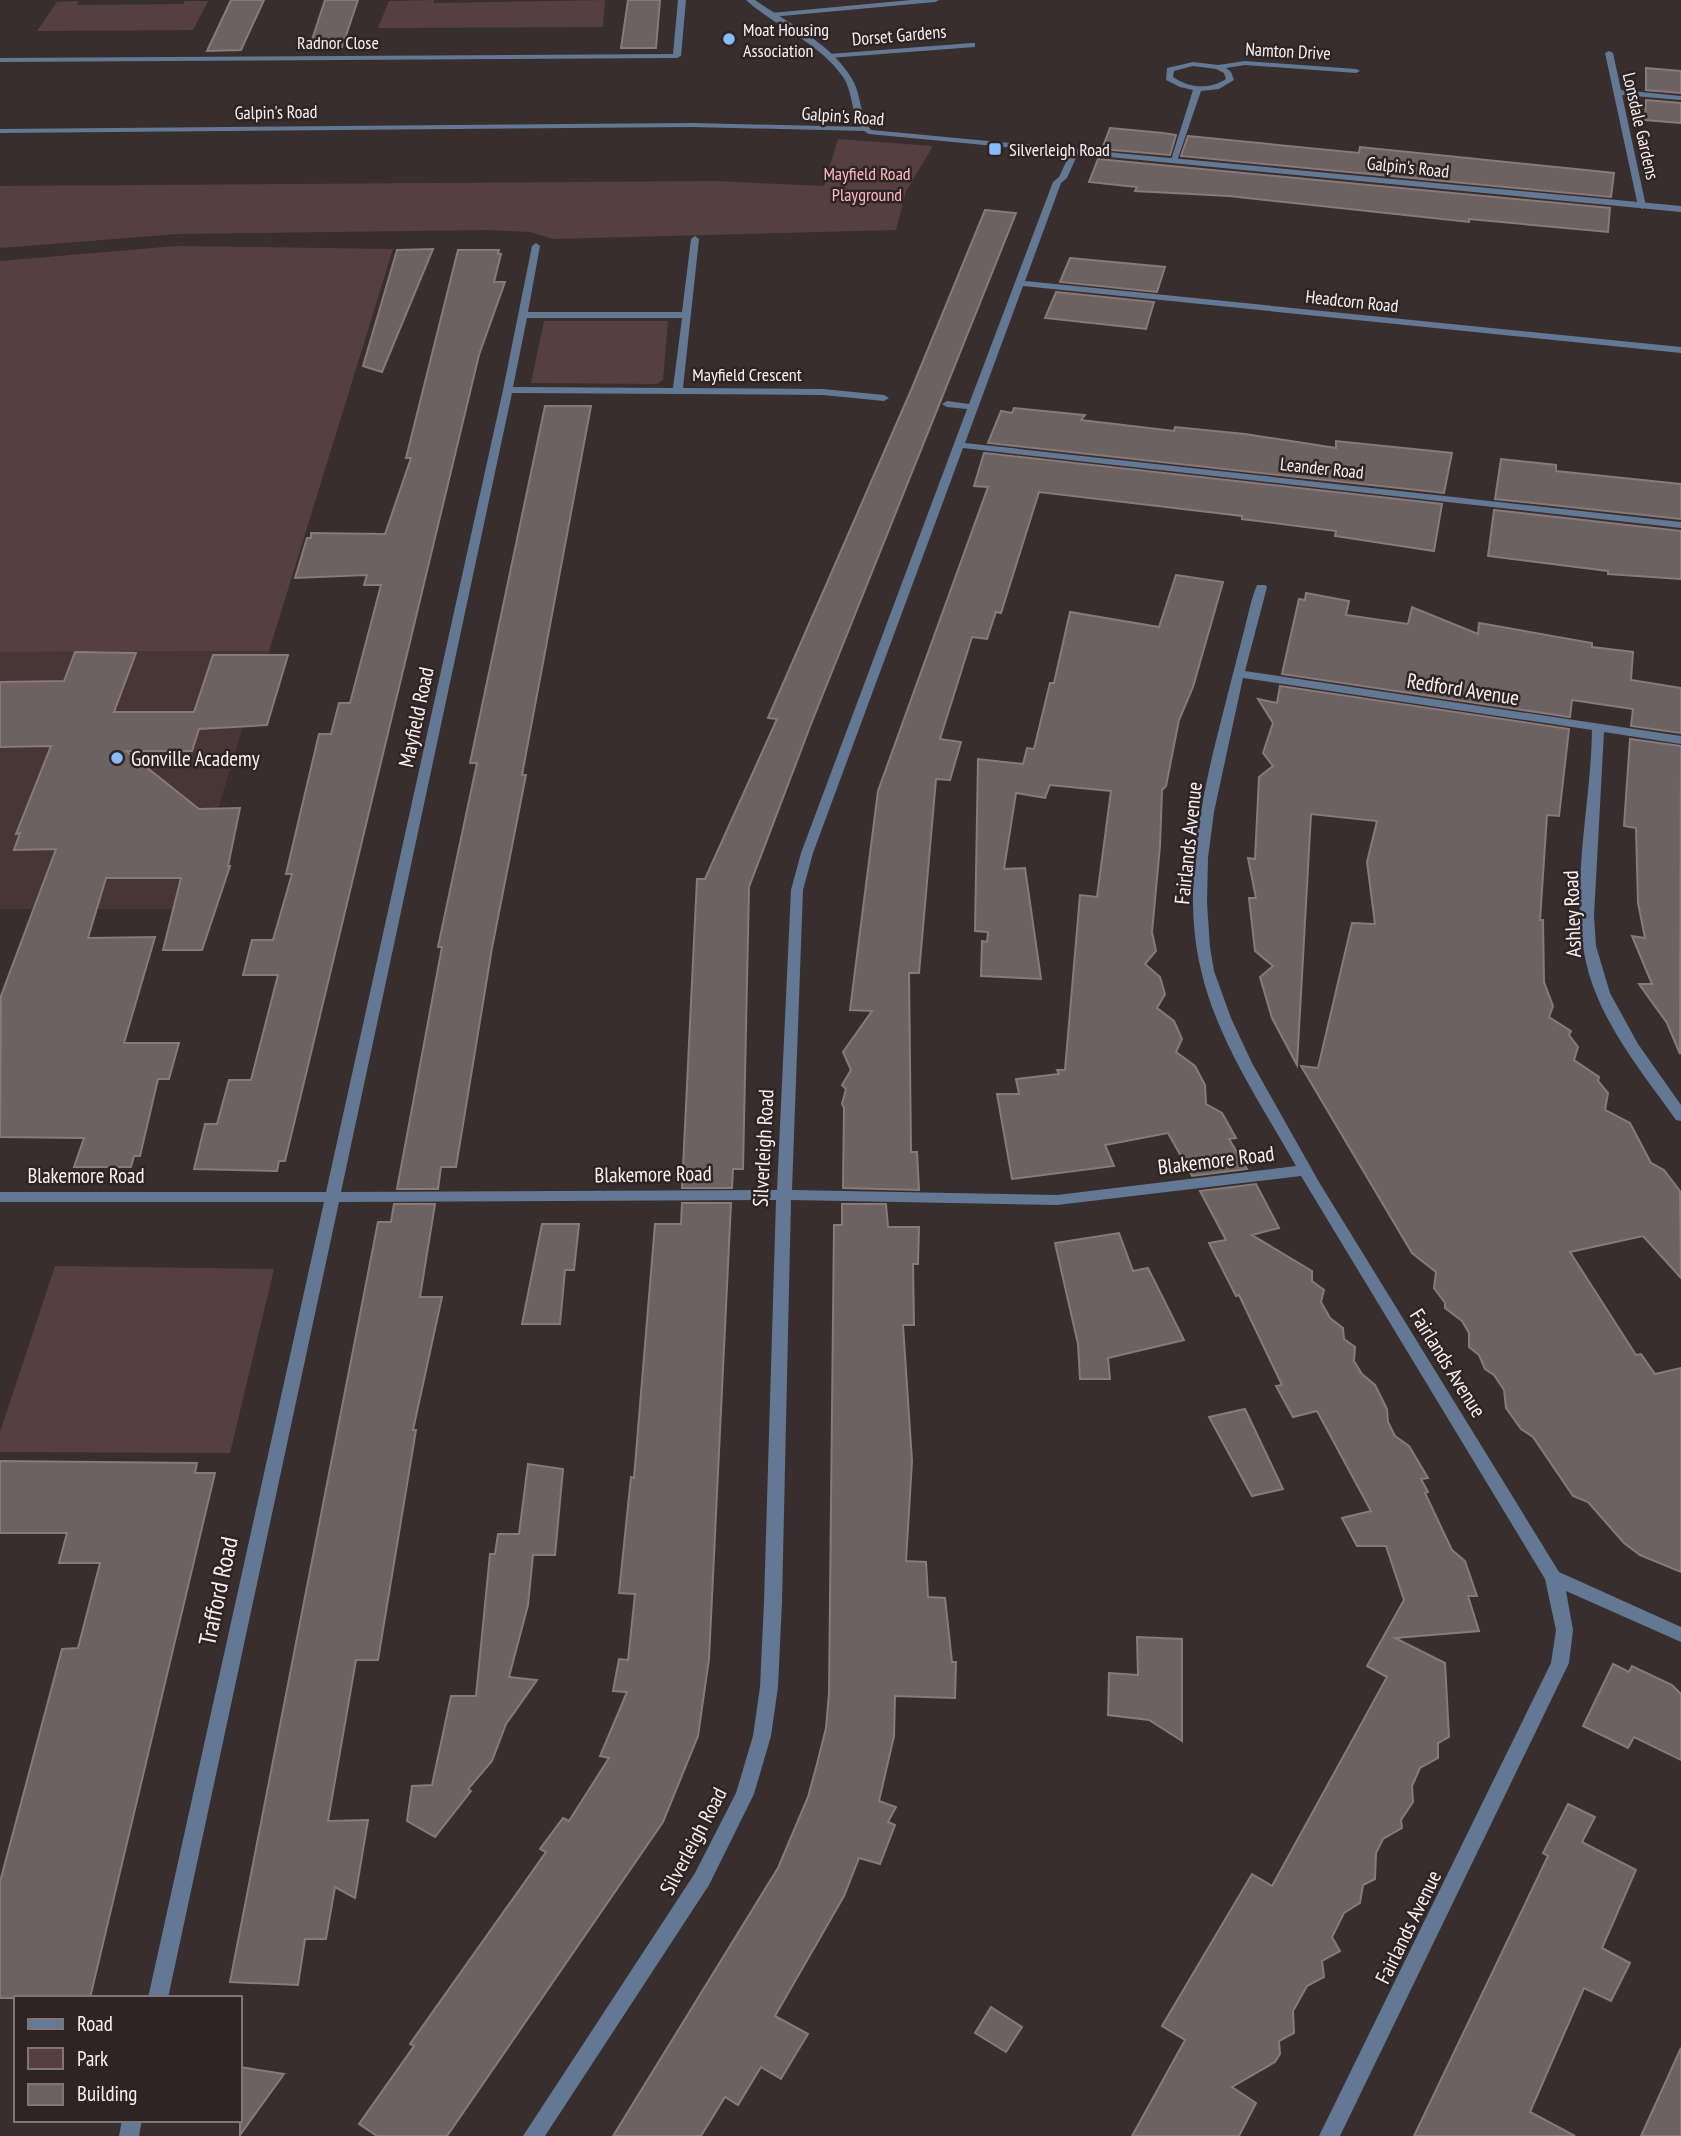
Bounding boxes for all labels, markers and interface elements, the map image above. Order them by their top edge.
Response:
place label: Moat Housing Association [743,18,829,62]
street label: Dorset Gardens [851,19,947,51]
street label: Radnor Close [297,31,379,54]
marker: Moat Housing Association [721,31,737,47]
street label: Namton Drive [1245,37,1331,65]
street label: Lonsdale Gardens [1618,70,1664,182]
street label: Galpin's Road [234,100,318,124]
street label: Galpin's Road [801,102,885,130]
place label: Silverleigh Road [1009,138,1110,161]
marker: Silverleigh Road [987,141,1003,157]
street label: Galpin's Road [1366,151,1450,183]
park label: Mayfield Road Playground [823,162,911,206]
street label: Headcorn Road [1304,285,1400,317]
street label: Mayfield Crescent [692,363,802,386]
street label: Leander Road [1279,452,1365,484]
street label: Mayfield Road [392,664,440,770]
street label: Redford Avenue [1405,667,1521,711]
place label: Gonville Academy [131,745,260,772]
marker: Gonville Academy [109,750,125,766]
street label: Fairlands Avenue [1168,780,1208,906]
street label: Ashley Road [1557,870,1587,958]
street label: Silverleigh Road [746,1089,780,1207]
street label: Blakemore Road [1156,1139,1276,1181]
street label: Blakemore Road [594,1159,712,1189]
street label: Blakemore Road [27,1162,145,1189]
street label: Fairlands Avenue [1404,1304,1492,1422]
street label: Trafford Road [191,1534,245,1648]
street label: Silverleigh Road [653,1783,733,1899]
street label: Fairlands Avenue [1369,1866,1447,1988]
legend [14,1996,242,2122]
text: Road [77,2010,113,2037]
text: Park [77,2045,108,2072]
text: Building [77,2080,137,2107]

